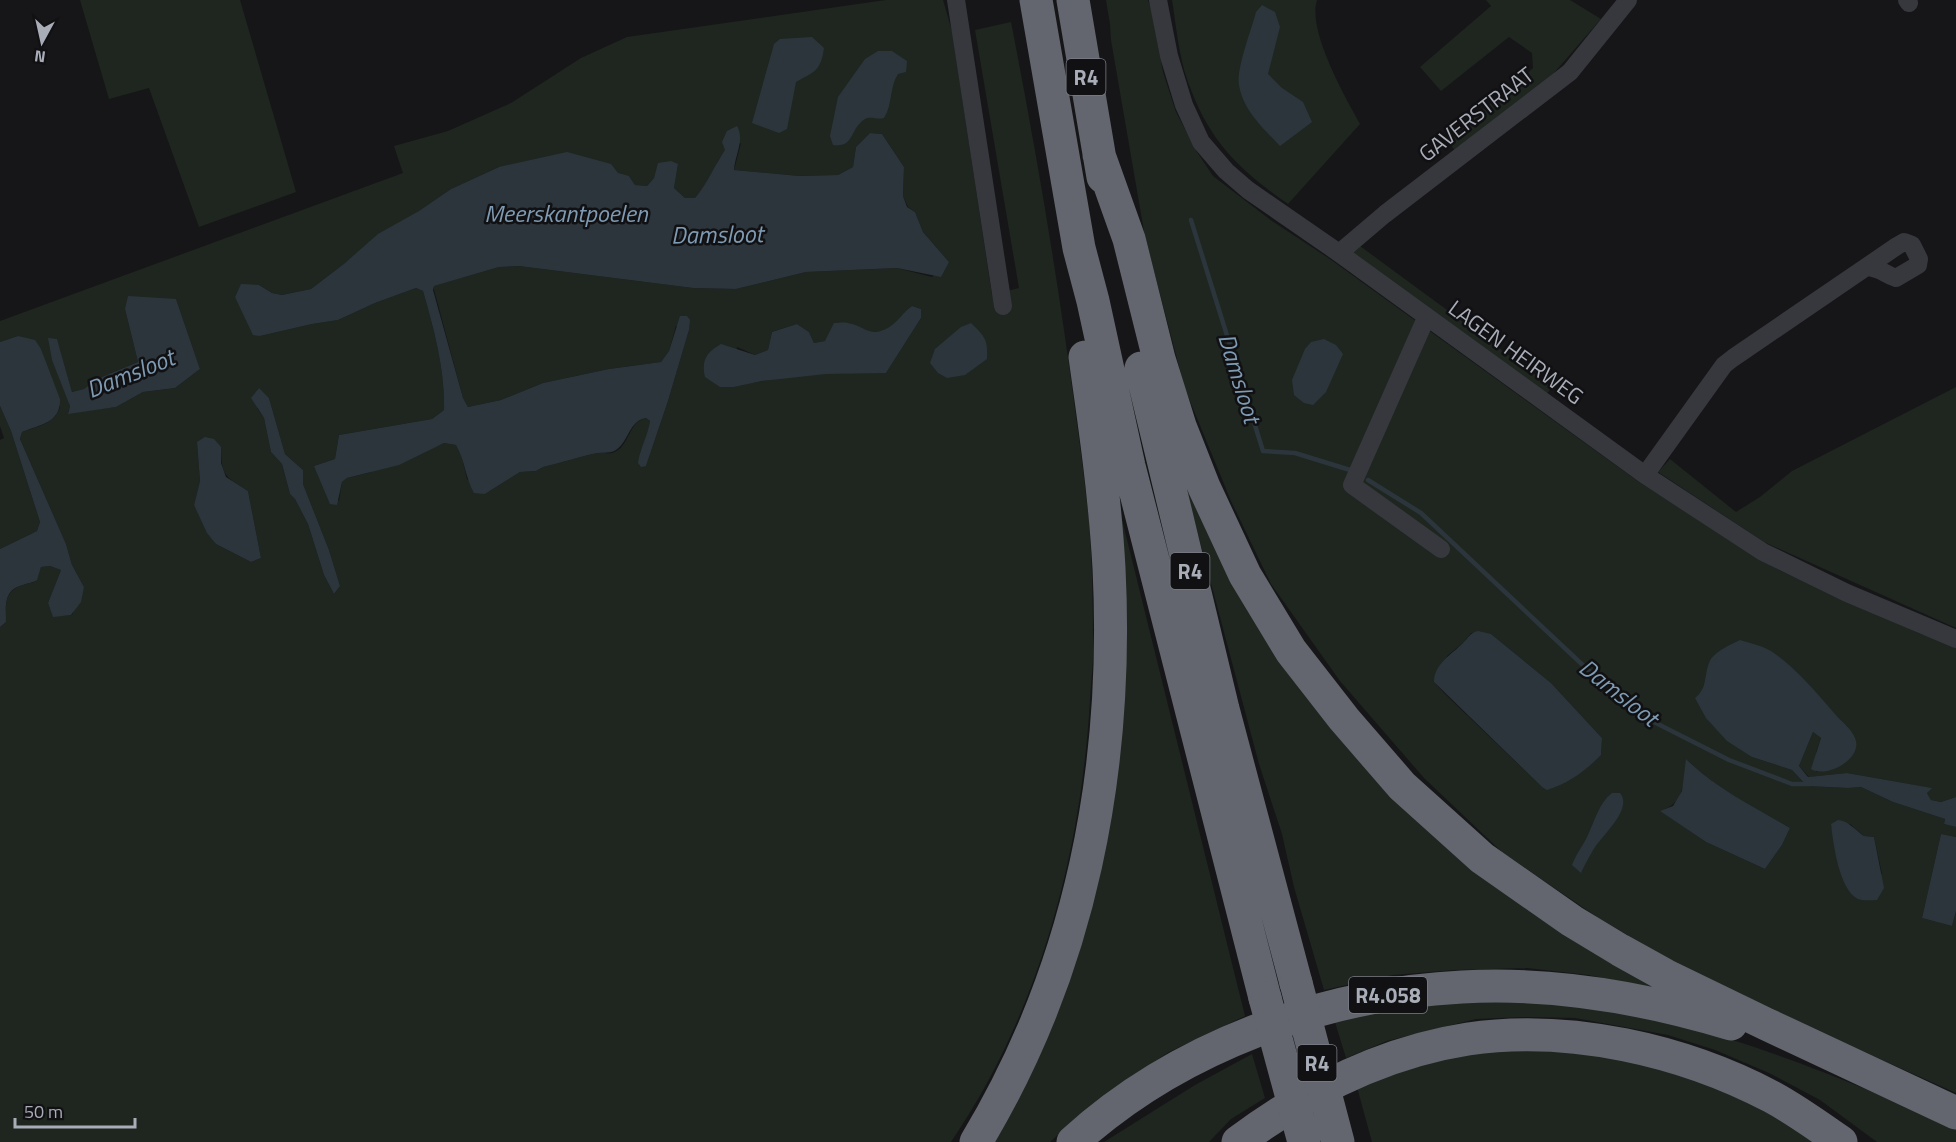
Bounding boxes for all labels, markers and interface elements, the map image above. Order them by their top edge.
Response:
north arrow [12,12,72,72]
text: N [33,44,47,70]
street label: GAVERSTRAAT [1411,58,1541,170]
road number: R4 [1066,59,1106,95]
water label: Meerskantpoelen [484,195,649,231]
water label: Damsloot [671,215,767,253]
street label: LAGEN HEIRWEG [1441,291,1591,413]
water label: Damsloot [1209,329,1272,430]
water label: Damsloot [81,338,182,407]
road number: R4 [1170,553,1210,589]
water label: Damsloot [1572,650,1669,737]
road number: R4.058 [1349,977,1427,1013]
road number: R4 [1298,1045,1336,1081]
scale bar [15,1091,135,1129]
text: 50 m [24,1098,63,1125]

